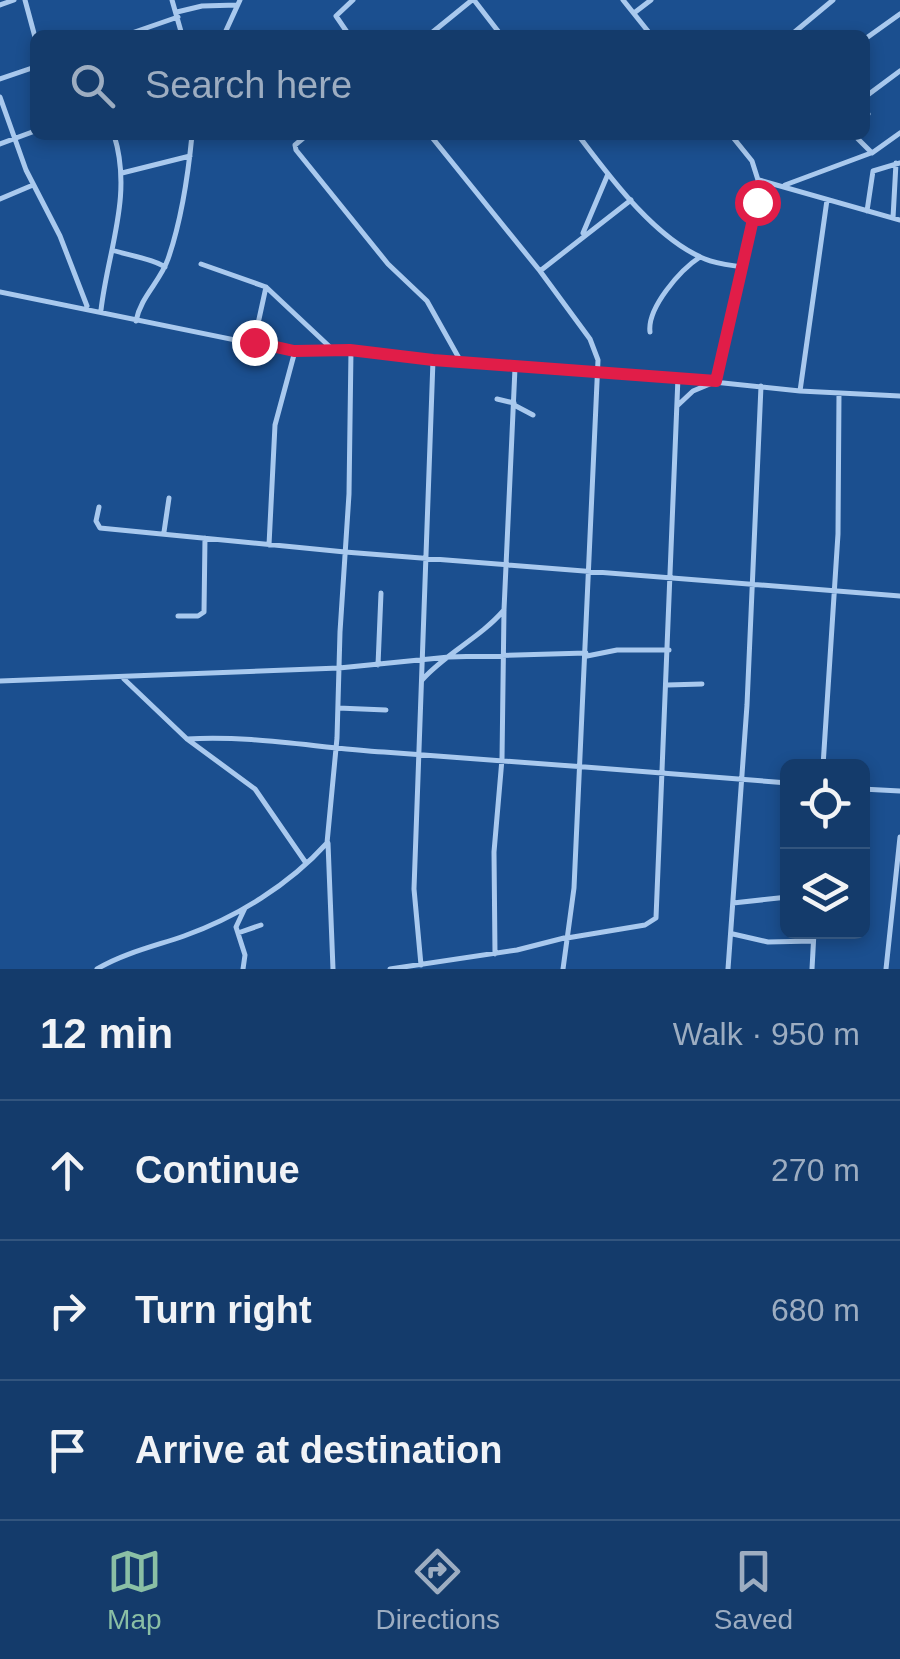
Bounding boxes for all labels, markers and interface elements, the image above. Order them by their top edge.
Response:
search box [30,30,870,140]
icon: search [65,58,120,113]
text: Search here [145,64,352,106]
route start [735,180,781,226]
route end [232,320,278,366]
map controls [780,759,870,939]
button: locate [780,759,870,849]
button: layers [780,849,870,939]
text: 12 min [40,1010,173,1057]
text: Walk · 950 m [673,1016,860,1052]
icon: ahead [40,1143,95,1198]
text: Continue [135,1149,300,1191]
text: 270 m [771,1152,860,1188]
icon: right [40,1283,95,1338]
text: Turn right [135,1289,312,1331]
text: 680 m [771,1292,860,1328]
icon: arrive [40,1423,95,1478]
text: Arrive at destination [135,1429,502,1471]
tab: Map [107,1544,162,1636]
tab: Directions [376,1544,500,1636]
tab: Saved [714,1544,793,1636]

